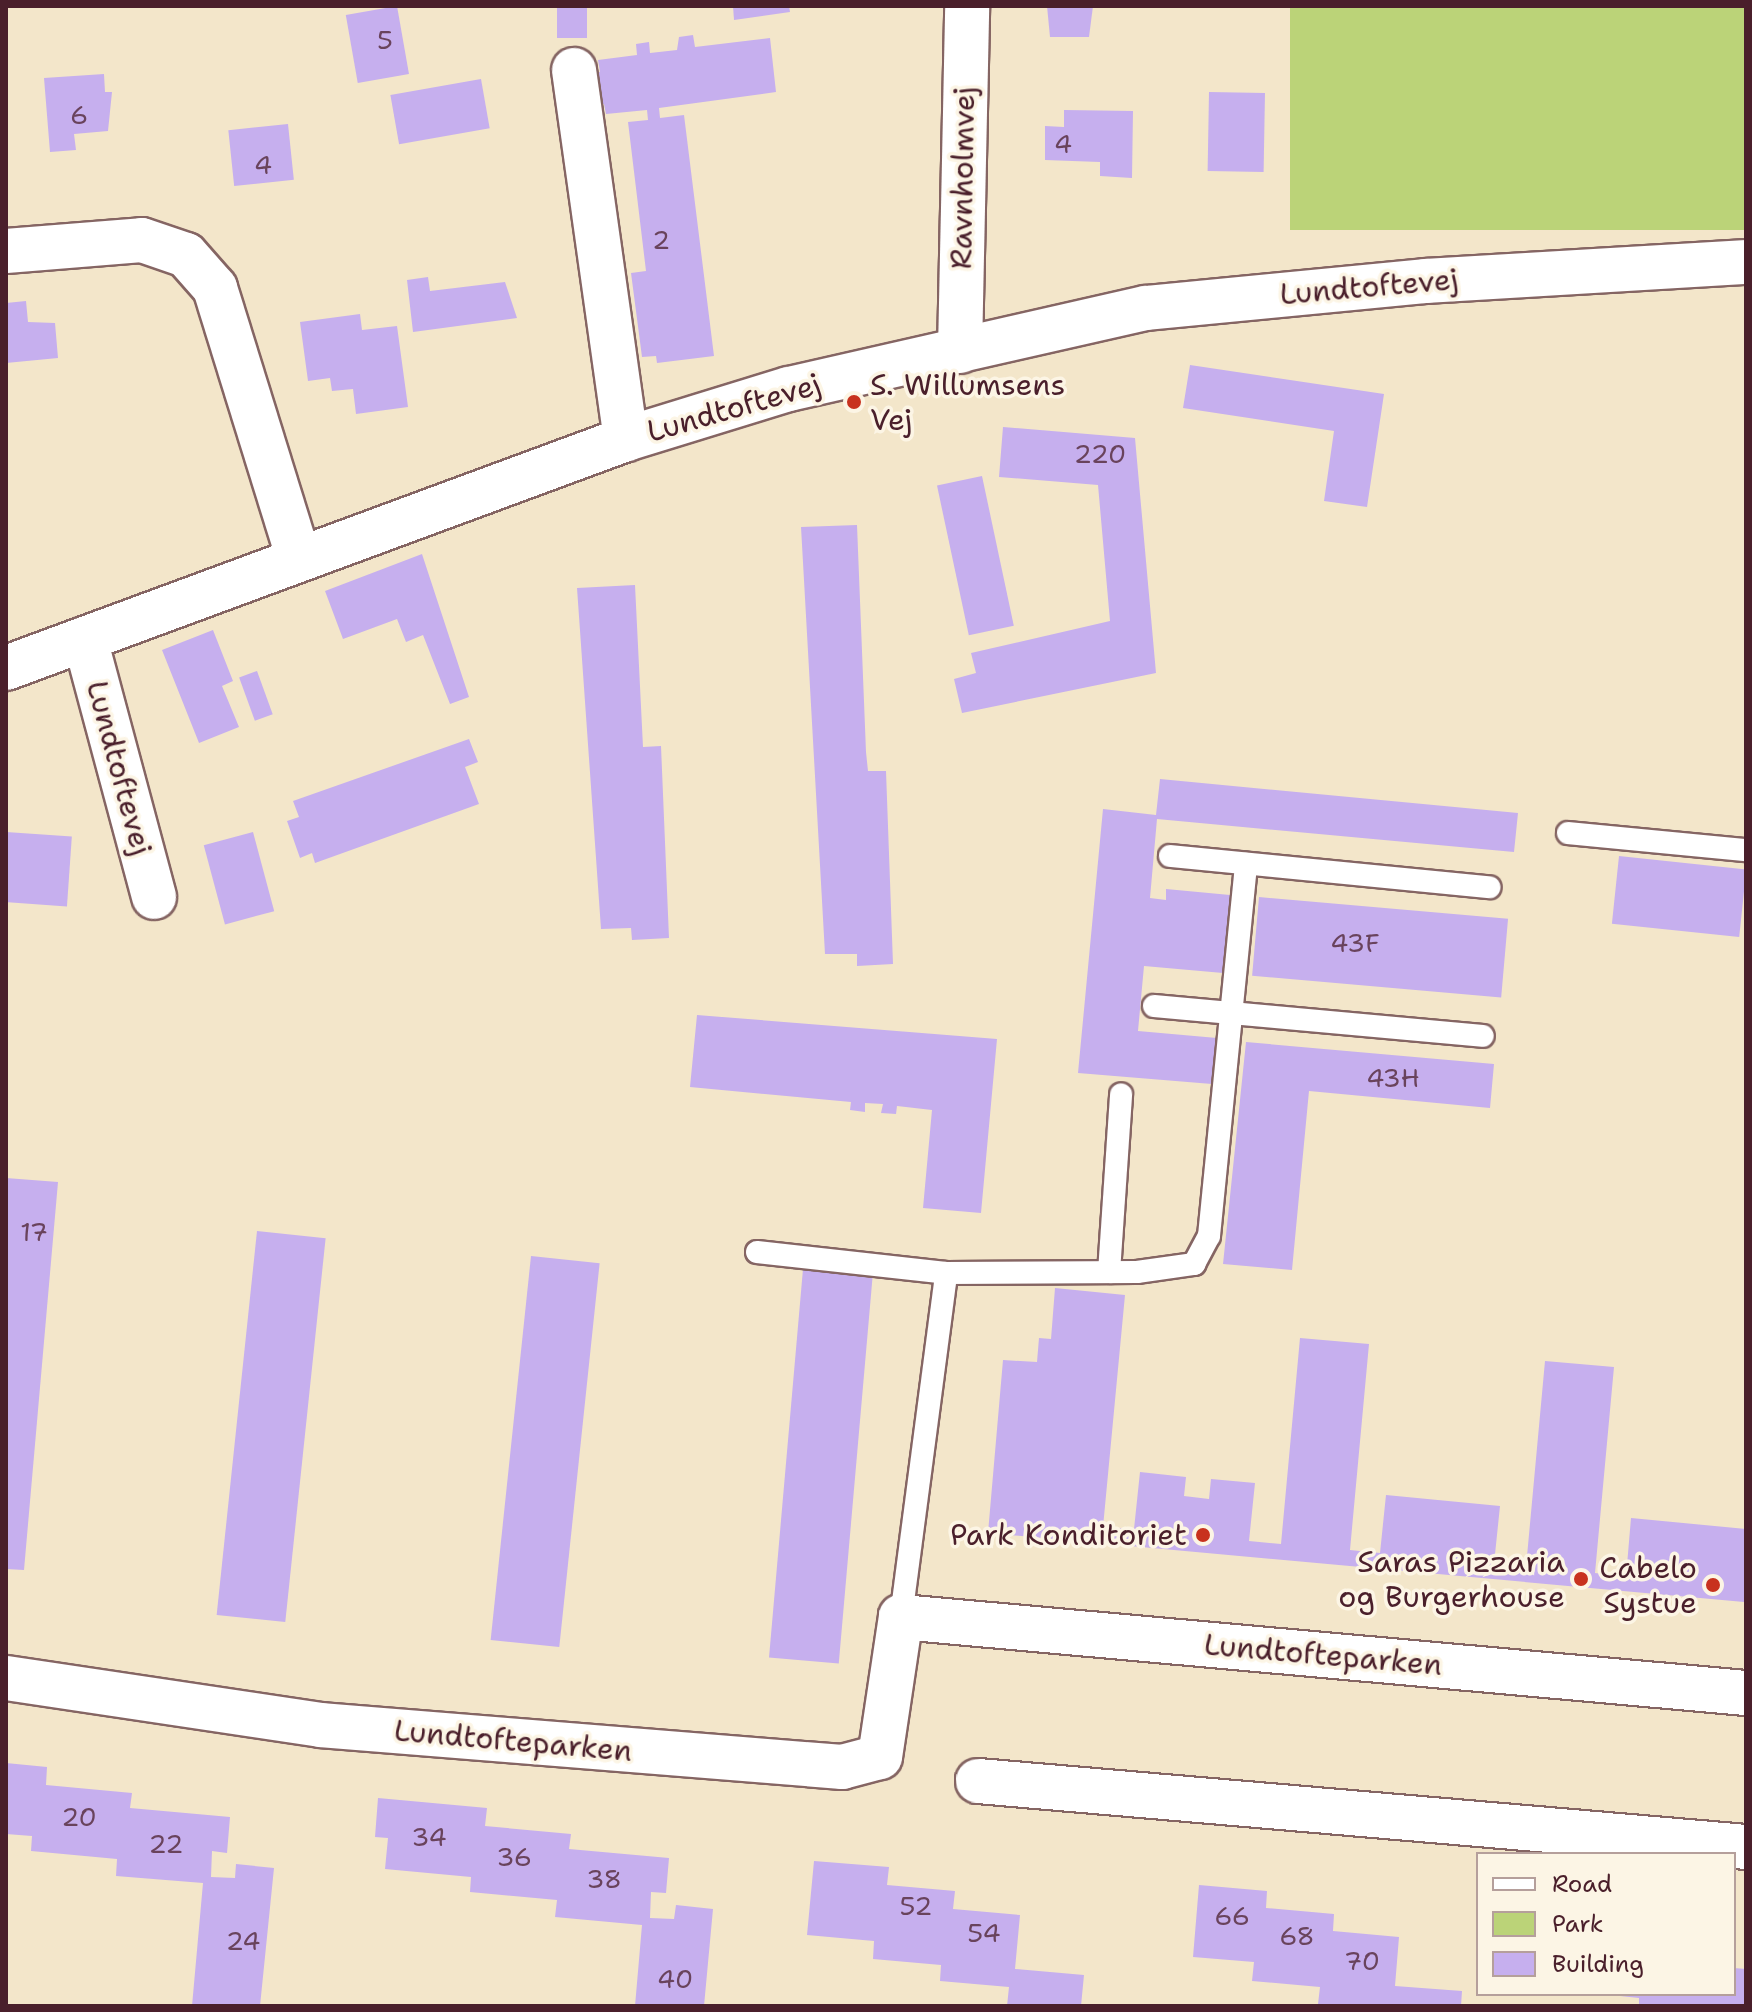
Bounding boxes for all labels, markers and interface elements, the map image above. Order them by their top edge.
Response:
house number: 5 [377,24,393,56]
street label: Ravnholmvej [943,86,983,270]
house number: 6 [70,99,88,131]
house number: 4 [1054,128,1072,160]
house number: 4 [254,149,272,181]
house number: 2 [652,224,670,256]
street label: Lundtoftevej [1278,261,1460,313]
street label: Lundtoftevej [643,366,825,450]
place label: S. Willumsens Vej [870,367,1065,438]
marker: S. Willumsens Vej [845,393,863,411]
house number: 220 [1074,438,1126,470]
street label: Lundtoftevej [78,677,160,859]
house number: 43F [1330,927,1380,959]
house number: 43H [1366,1062,1420,1094]
house number: 17 [20,1216,48,1248]
place label: Park Konditoriet [950,1517,1187,1553]
marker: Park Konditoriet [1194,1526,1212,1544]
place label: Saras Pizzaria og Burgerhouse [1338,1544,1565,1614]
place label: Cabelo Systue [1599,1550,1697,1620]
marker: Saras Pizzaria og Burgerhouse [1572,1570,1590,1588]
marker: Cabelo Systue [1704,1576,1722,1594]
street label: Lundtofteparken [1202,1627,1444,1683]
street label: Lundtofteparken [392,1713,634,1769]
house number: 20 [61,1801,97,1833]
house number: 34 [411,1821,447,1853]
house number: 22 [148,1828,184,1860]
house number: 36 [496,1841,532,1873]
legend [1476,1852,1736,1996]
house number: 38 [586,1863,622,1895]
text: Road [1552,1868,1612,1900]
house number: 52 [900,1890,932,1922]
house number: 66 [1214,1900,1250,1932]
text: Park [1552,1908,1604,1940]
house number: 54 [967,1917,1001,1949]
house number: 68 [1279,1920,1315,1952]
house number: 24 [226,1925,260,1957]
house number: 70 [1344,1945,1380,1977]
text: Building [1552,1948,1644,1980]
house number: 40 [657,1963,693,1995]

